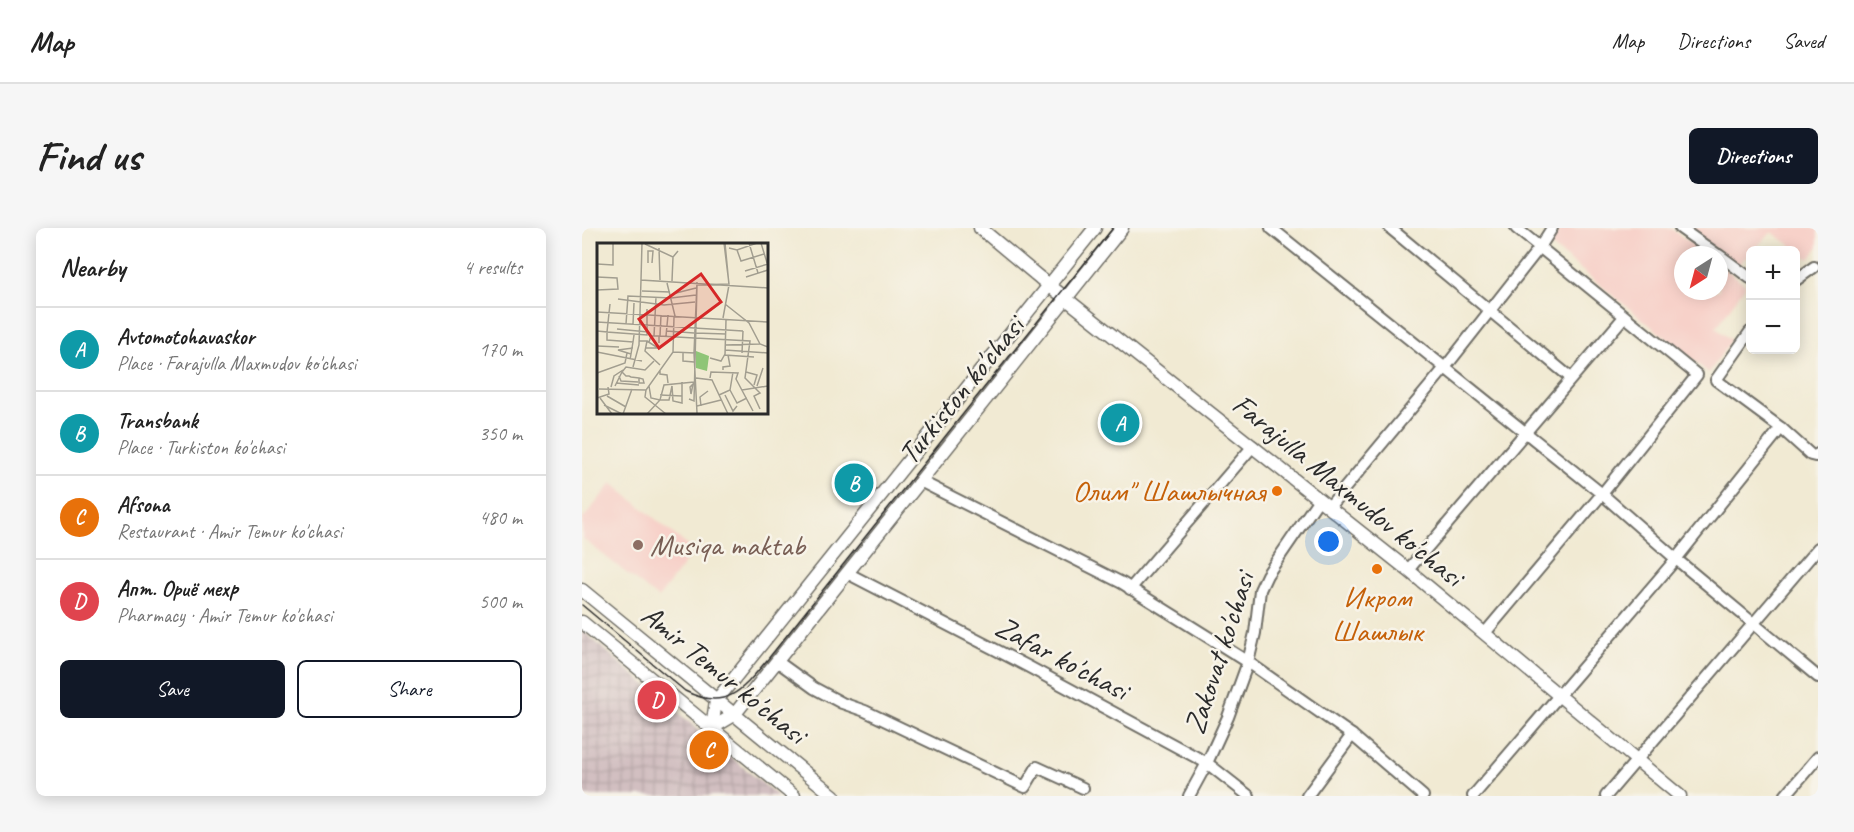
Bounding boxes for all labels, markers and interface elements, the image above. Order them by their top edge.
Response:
text: Map [30,24,73,59]
text: Map [1612,28,1644,54]
text: Directions [1677,28,1750,54]
text: Saved [1783,28,1824,54]
button: Directions [1689,128,1818,184]
text: Find us [36,130,141,183]
inset map [597,243,768,414]
north arrow [1674,246,1728,300]
map controls [1746,246,1800,354]
button: + [1746,246,1800,300]
text: Nearby [60,251,125,284]
text: 4 results [463,255,522,280]
button: − [1746,300,1800,354]
street label: Turkiston ko'chasi [890,306,1034,472]
text: Avtomotohavaskor [117,323,255,351]
text: A [74,337,85,362]
text: 170 m [479,337,522,362]
text: Place · Farajulla Maxmudov ko'chasi [117,351,356,376]
street label: Farajulla Maxmudov ko'chasi [1225,385,1474,597]
pin: A [1100,400,1140,446]
text: Transbank [117,407,198,435]
text: B [74,421,85,446]
text: 350 m [479,421,522,446]
text: Place · Turkiston ko'chasi [117,435,285,460]
pin: B [834,460,874,506]
place label: Олим" Шашлычная [1072,472,1268,510]
marker: Олим" Шашлычная [1270,484,1284,498]
text: Afsona [117,491,170,519]
text: C [75,505,84,530]
text: 480 m [479,505,522,530]
text: Restaurant · Amir Temur ko'chasi [117,519,342,544]
place label: Musiqa maktab [650,526,807,564]
your location [1314,527,1343,556]
marker: Musiqa maktab [631,538,645,552]
marker: Икром Шашлык [1370,562,1384,576]
street label: Zakovat ko'chasi [1175,564,1264,739]
text: Апт. Ориё мехр [117,575,238,603]
place label: Икром Шашлык [1332,578,1425,650]
text: D [74,589,85,614]
text: 500 m [479,589,522,614]
street label: Amir Temur ko'chasi [634,596,817,754]
text: Pharmacy · Amir Temur ko'chasi [117,603,333,628]
street label: Zafar ko'chasi [989,607,1138,710]
button: Save [60,660,285,718]
button: Share [297,660,522,718]
pin: D [638,678,676,722]
pin: C [690,728,728,772]

